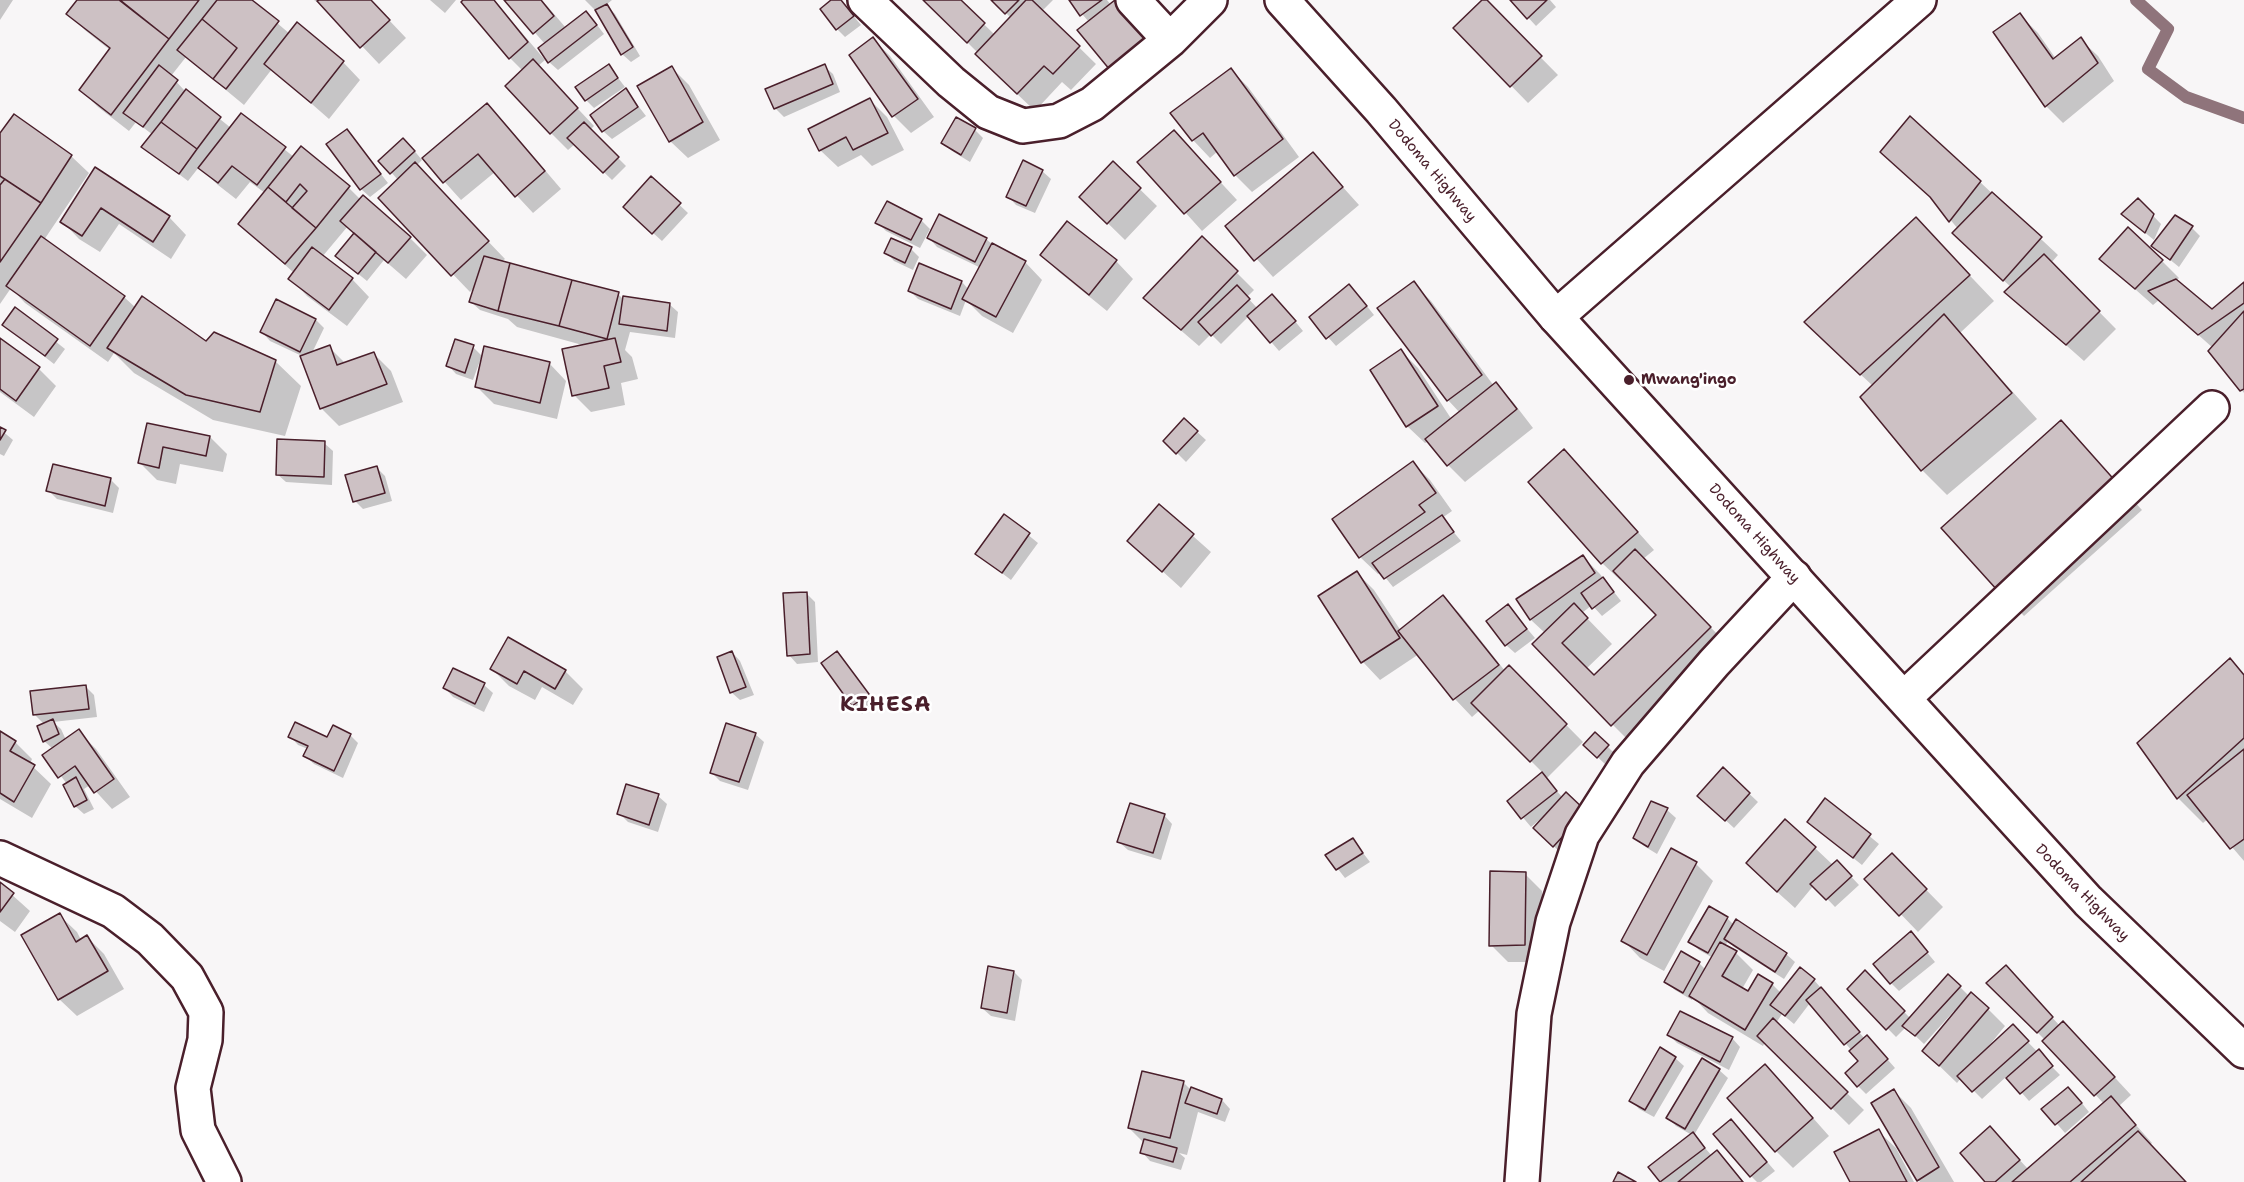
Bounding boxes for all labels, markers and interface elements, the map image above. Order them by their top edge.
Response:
street label: Dodoma Highway [1384,116,1480,226]
place label: Mwang'ingo [1641,371,1737,389]
marker: Mwang'ingo [1622,373,1636,387]
street label: Dodoma Highway [1704,480,1804,588]
district label: KIHESA [840,693,932,719]
street label: Dodoma Highway [2031,841,2133,945]

